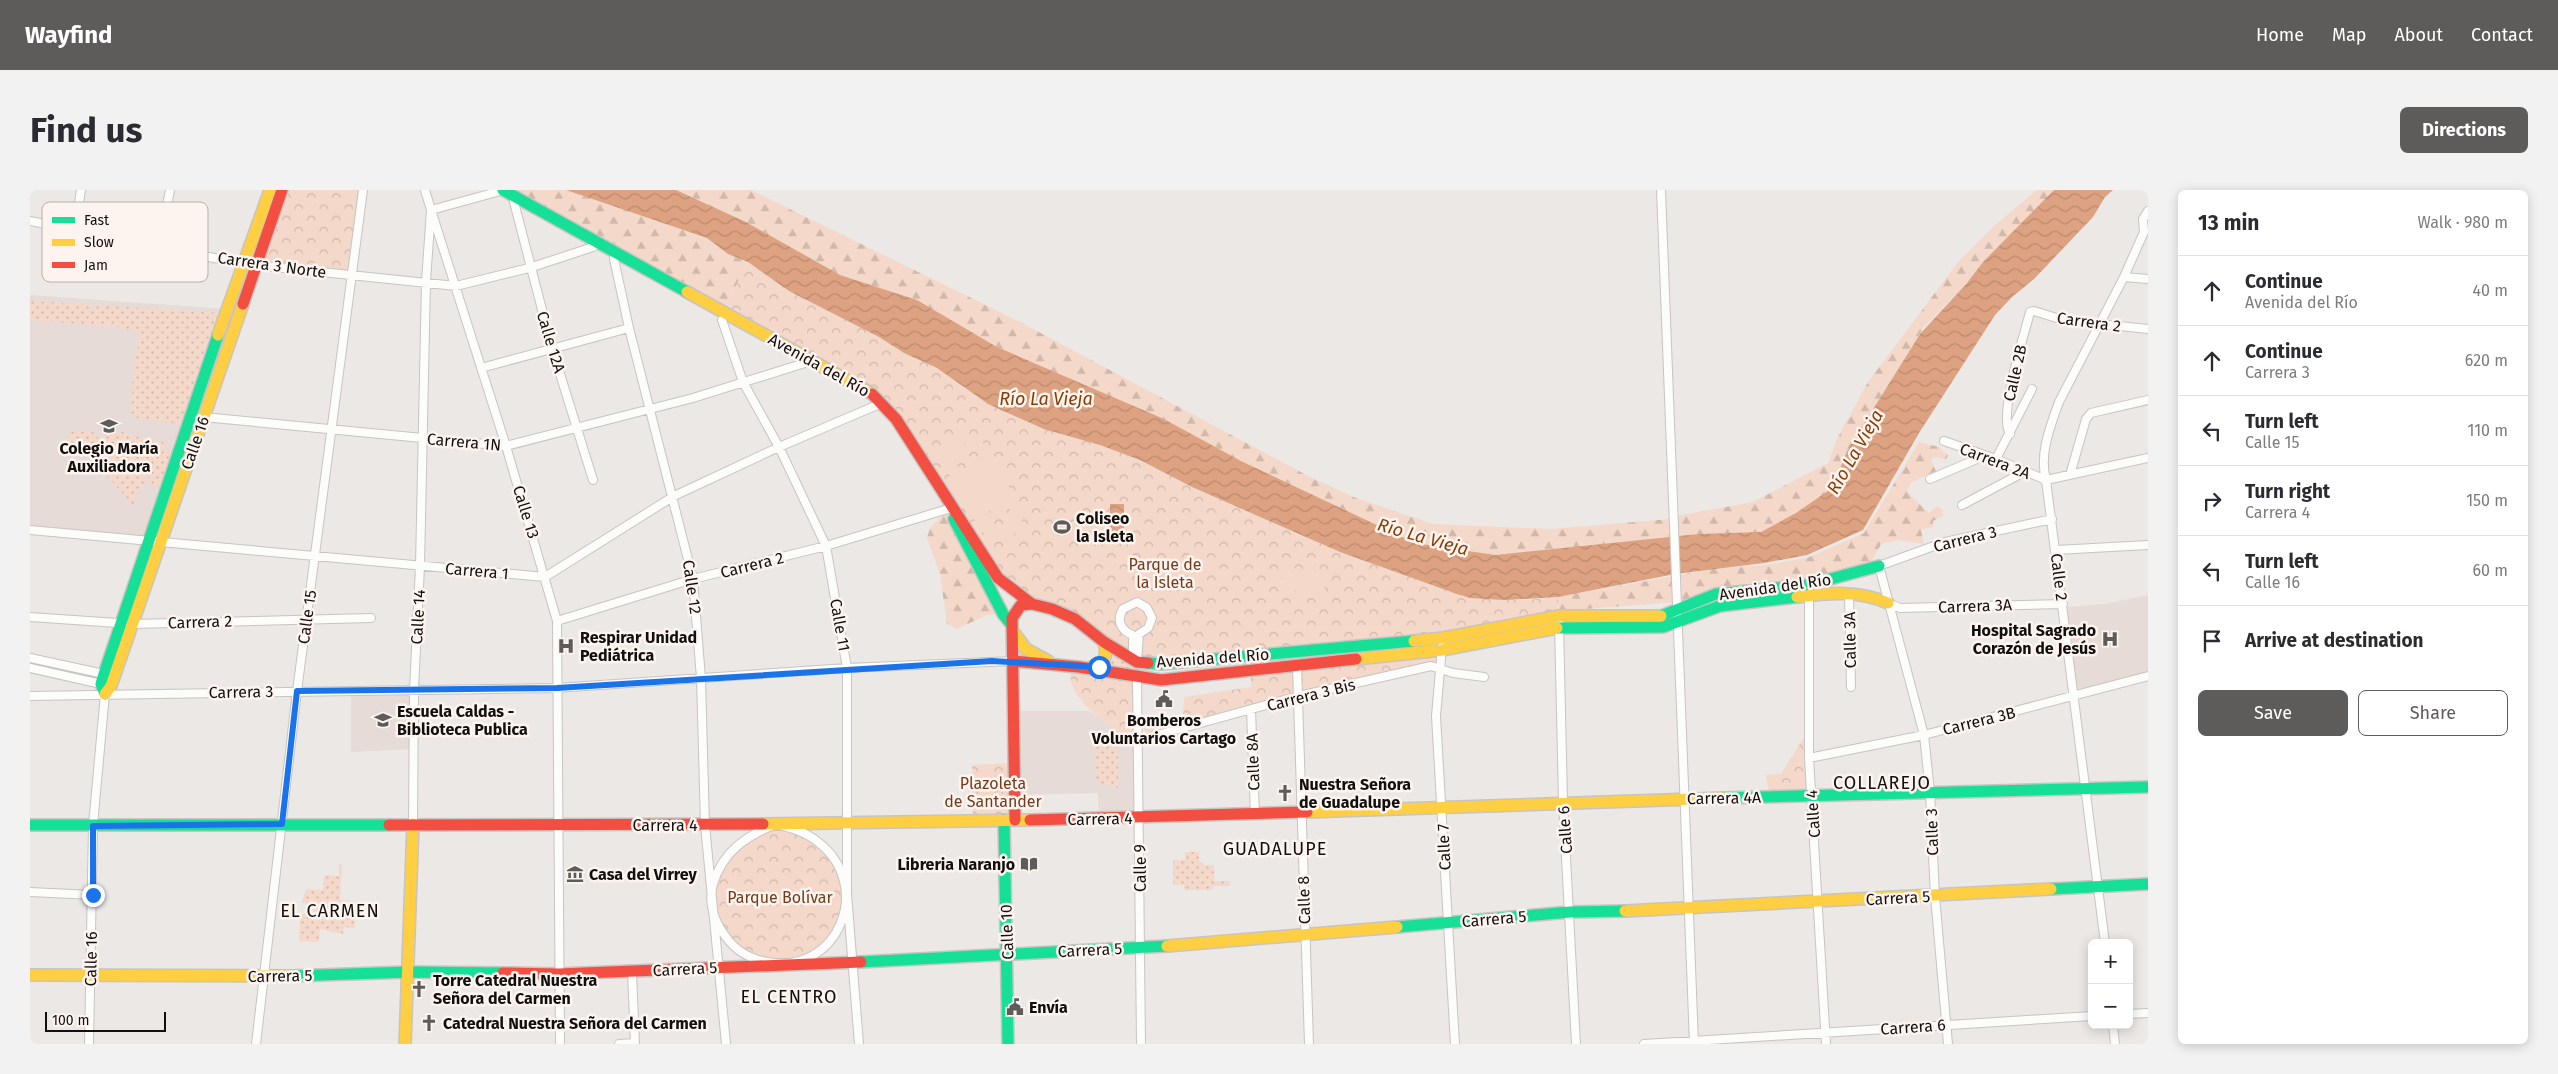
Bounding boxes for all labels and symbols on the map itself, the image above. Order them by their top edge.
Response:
legend [42,202,208,282]
text: Fast [84,212,110,229]
text: Slow [84,234,114,251]
street label: Carrera 3 Norte [216,248,328,282]
text: Jam [84,257,108,274]
street label: Carrera 2 [2056,308,2122,336]
street label: Calle 12A [533,309,570,376]
street label: Avenida del Río [765,329,873,401]
street label: Calle 2B [1999,343,2031,403]
water label: Río La Vieja [999,388,1093,410]
water label: Río La Vieja [1822,406,1888,498]
street label: Calle 16 [177,414,213,472]
school or university icon: Colegio María Auxiliadora [99,416,119,436]
street label: Carrera 1N [426,429,502,455]
place label: Colegio María Auxiliadora [59,439,159,476]
street label: Carrera 2A [1957,439,2034,483]
street label: Calle 13 [509,483,543,541]
place label: Coliseo la Isleta [1076,509,1134,546]
water label: Río La Vieja [1375,514,1471,560]
sports icon: Coliseo la Isleta [1052,517,1072,537]
street label: Carrera 3 [1931,522,1999,556]
street label: Carrera 2 [718,548,786,582]
street label: Calle 2 [2047,552,2071,602]
park label: Parque de la Isleta [1129,555,1201,592]
street label: Carrera 1 [444,559,510,583]
street label: Calle 12 [679,559,705,615]
street label: Avenida del Río [1718,570,1832,604]
street label: Calle 15 [294,589,320,645]
street label: Calle 14 [407,589,429,645]
street label: Carrera 3A [1938,595,2013,617]
street label: Calle 11 [826,597,854,653]
street label: Carrera 2 [167,611,233,633]
street label: Calle 3A [1840,611,1860,669]
place label: Hospital Sagrado Corazón de Jesús [1971,621,2096,658]
place label: Respirar Unidad Pediátrica [580,628,697,665]
hospital icon: Hospital Sagrado Corazón de Jesús [2100,629,2120,649]
hospital icon: Respirar Unidad Pediátrica [556,636,576,656]
street label: Avenida del Río [1156,645,1270,671]
route start [1088,656,1111,679]
street label: Carrera 3 Bis [1265,675,1357,715]
street label: Carrera 3 [209,682,273,702]
public building icon: Bomberos Voluntarios Cartago [1154,689,1174,709]
place label: Escuela Caldas - Biblioteca Publica [397,702,528,739]
street label: Carrera 3B [1941,703,2018,739]
school or university icon: Escuela Caldas - Biblioteca Publica [373,710,393,730]
place label: Bomberos Voluntarios Cartago [1091,711,1236,748]
street label: Calle 8A [1242,732,1263,791]
district label: COLLAREJO [1833,772,1931,794]
park label: Plazoleta de Santander [944,774,1043,811]
place label: Nuestra Señora de Guadalupe [1299,775,1411,812]
church icon: Nuestra Señora de Guadalupe [1275,783,1295,803]
street label: Carrera 4A [1687,788,1762,808]
street label: Calle 4 [1802,789,1824,839]
street label: Calle 6 [1554,805,1576,855]
street label: Calle 3 [1922,808,1942,856]
street label: Carrera 4 [1067,809,1133,829]
street label: Carrera 4 [632,816,698,835]
street label: Calle 7 [1433,823,1455,871]
district label: GUADALUPE [1223,838,1327,860]
street label: Calle 9 [1131,844,1150,892]
library icon: Libreria Naranjo [1019,854,1039,874]
place label: Libreria Naranjo [897,855,1015,874]
museum icon: Casa del Virrey [565,864,585,884]
place label: Casa del Virrey [589,865,697,884]
street label: Calle 8 [1294,875,1314,925]
route end [82,884,105,907]
street label: Carrera 5 [1865,887,1931,909]
park label: Parque Bolívar [727,888,834,907]
district label: EL CARMEN [280,900,380,922]
street label: Calle 10 [997,904,1017,960]
street label: Carrera 5 [1461,907,1527,931]
street label: Calle 16 [81,931,101,987]
street label: Carrera 5 [1057,939,1123,961]
street label: Carrera 5 [652,958,718,980]
street label: Carrera 5 [247,966,313,986]
place label: Torre Catedral Nuestra Señora del Carmen [433,971,598,1008]
church icon: Torre Catedral Nuestra Señora del Carmen [409,979,429,999]
district label: EL CENTRO [741,986,837,1008]
public building icon: Envía [1005,997,1025,1017]
place label: Envía [1029,998,1068,1017]
scale bar [45,1009,166,1032]
church icon: Catedral Nuestra Señora del Carmen [419,1013,439,1033]
place label: Catedral Nuestra Señora del Carmen [443,1014,707,1033]
street label: Carrera 6 [1880,1015,1946,1039]

